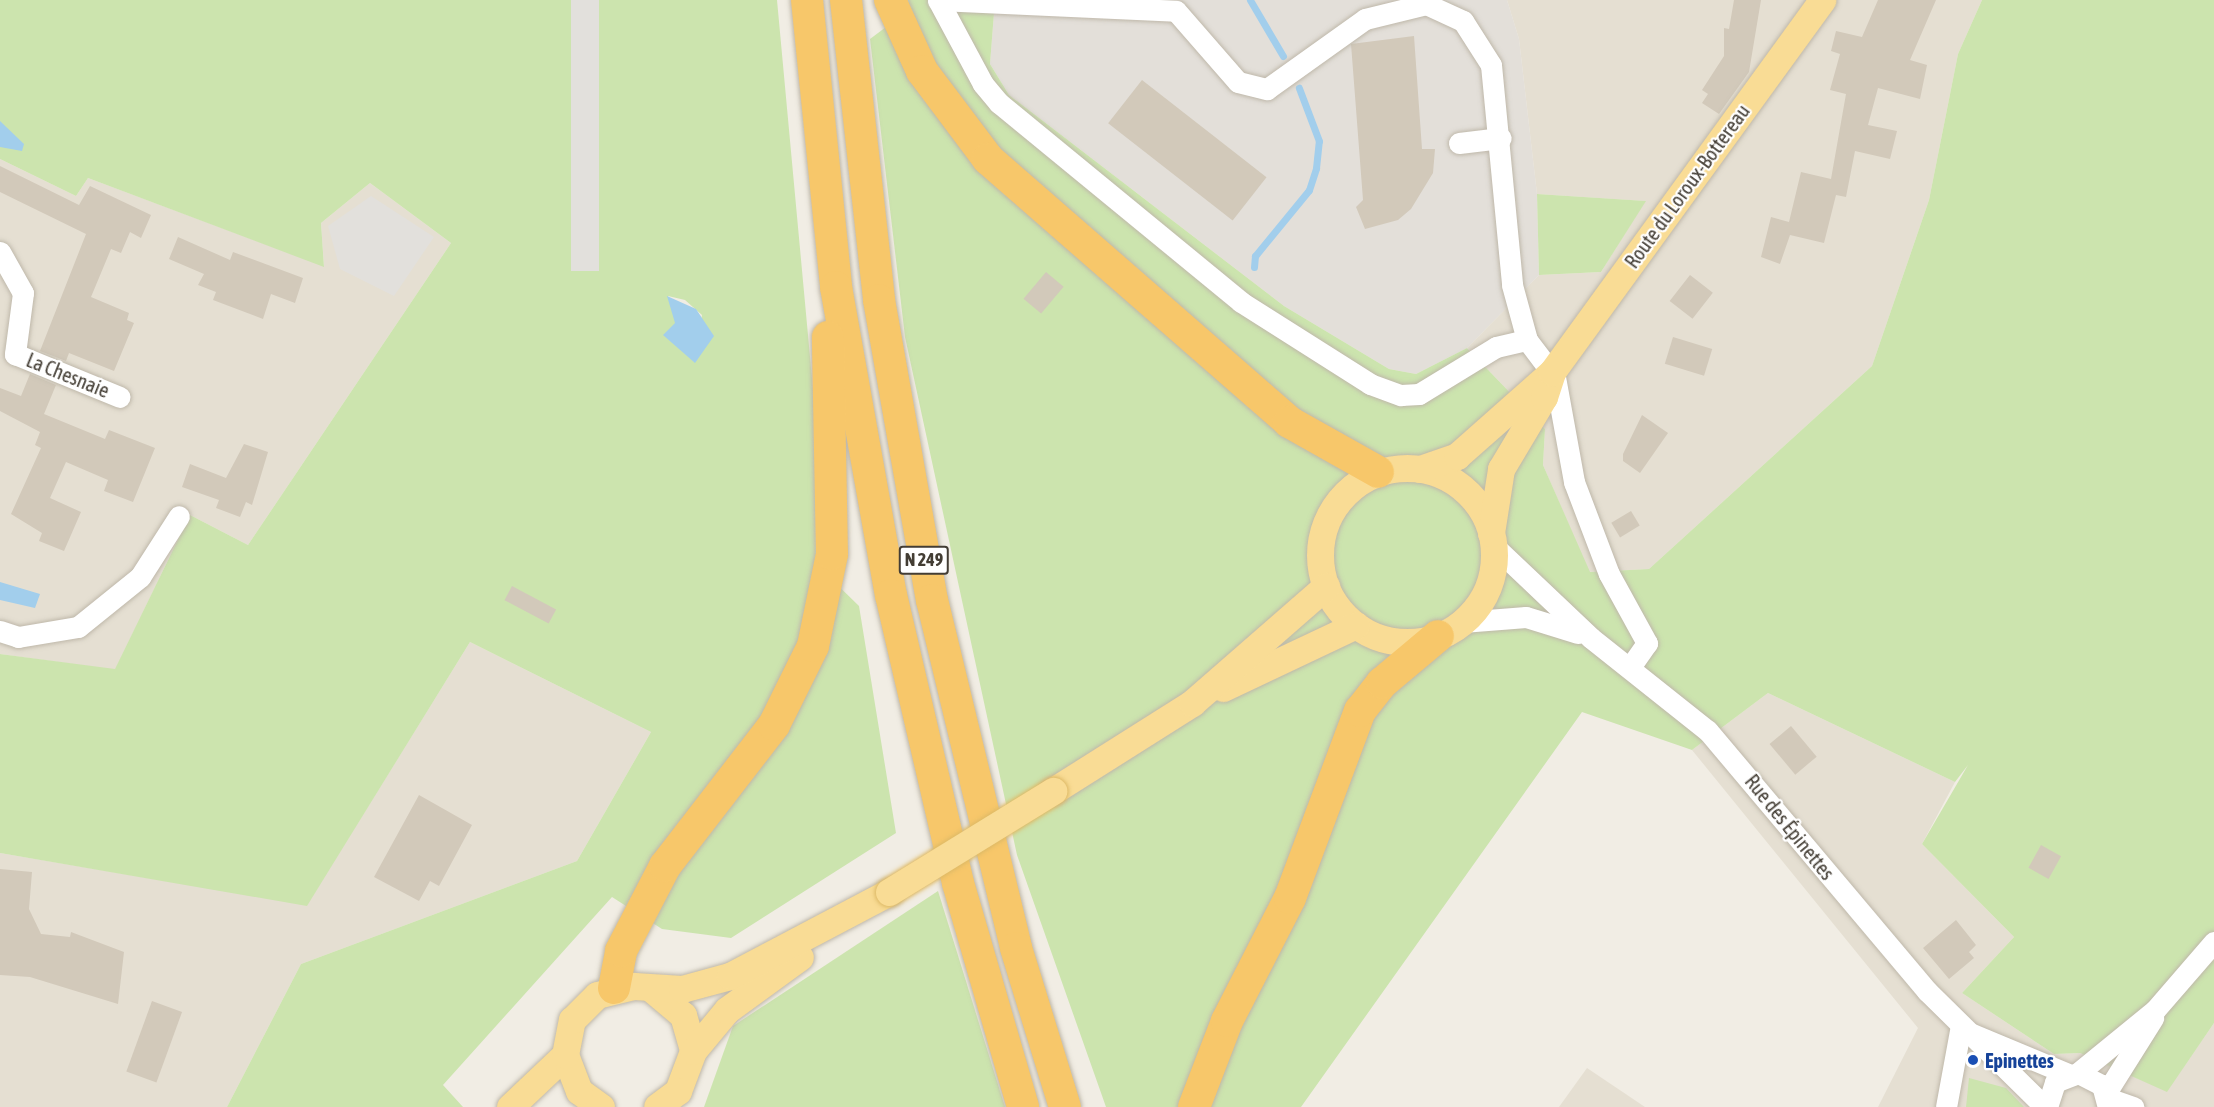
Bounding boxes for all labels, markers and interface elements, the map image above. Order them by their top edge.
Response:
street label: Route du Loroux-Bottereau [1619,99,1755,273]
street label: La Chesnaie [23,348,113,402]
road number: N 249 [898,545,950,575]
street label: Rue des Épinettes [1740,769,1840,885]
place label: Epinettes [1985,1048,2054,1072]
marker: Epinettes [1966,1053,1980,1067]

